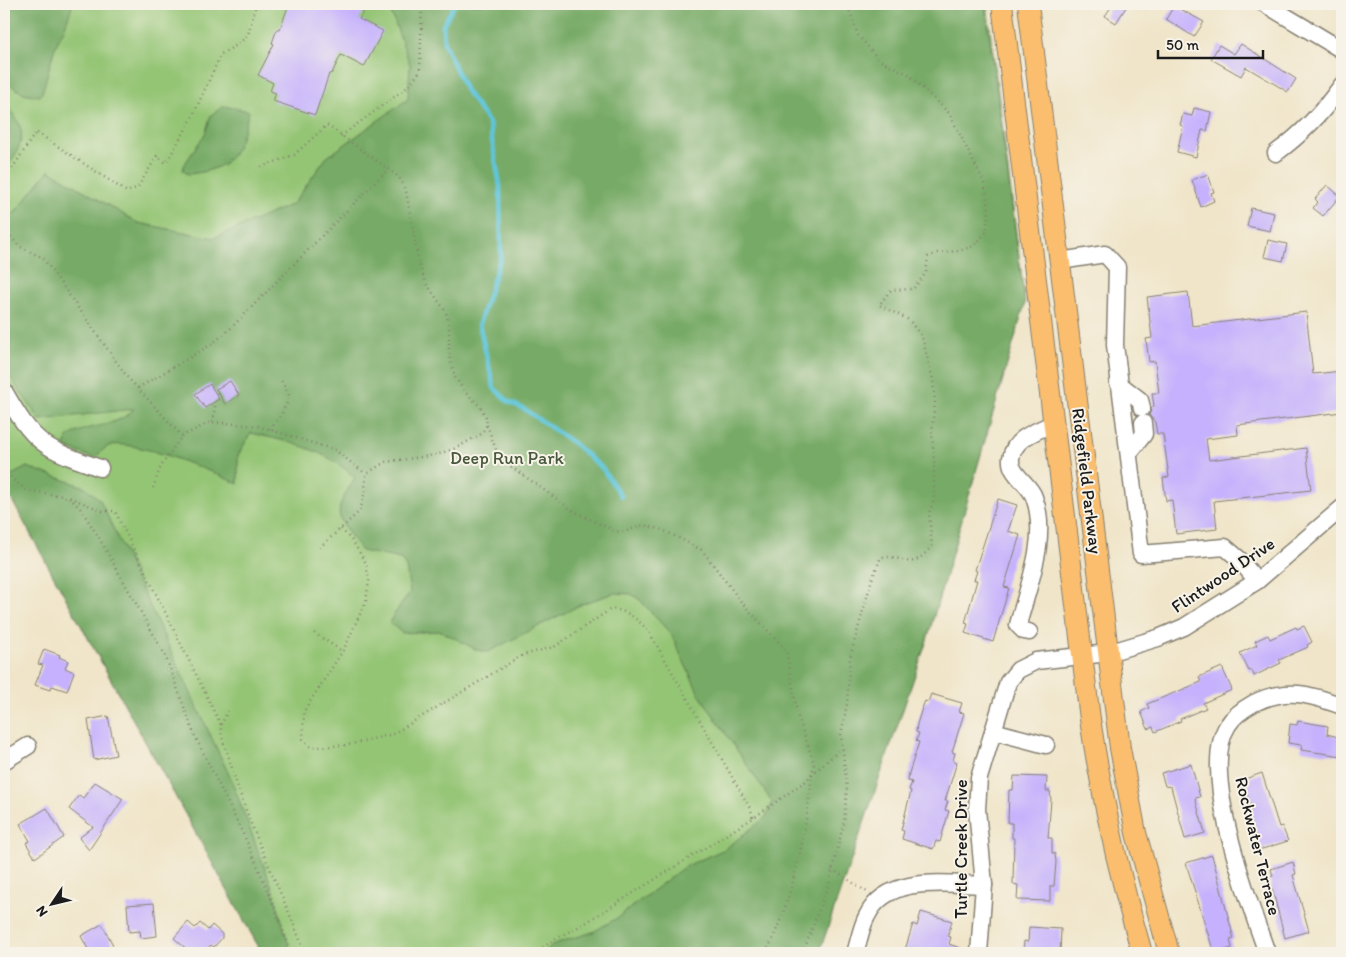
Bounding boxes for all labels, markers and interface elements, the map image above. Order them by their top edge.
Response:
scale bar [1158,28,1264,60]
text: 50 m [1166,36,1199,54]
street label: Ridgefield Parkway [1067,407,1107,556]
park label: Deep Run Park [450,447,565,469]
street label: Flintwood Drive [1167,532,1279,618]
street label: Rockwater Terrace [1230,774,1286,918]
street label: Turtle Creek Drive [950,779,972,919]
north arrow [28,880,78,930]
text: N [32,902,51,920]

